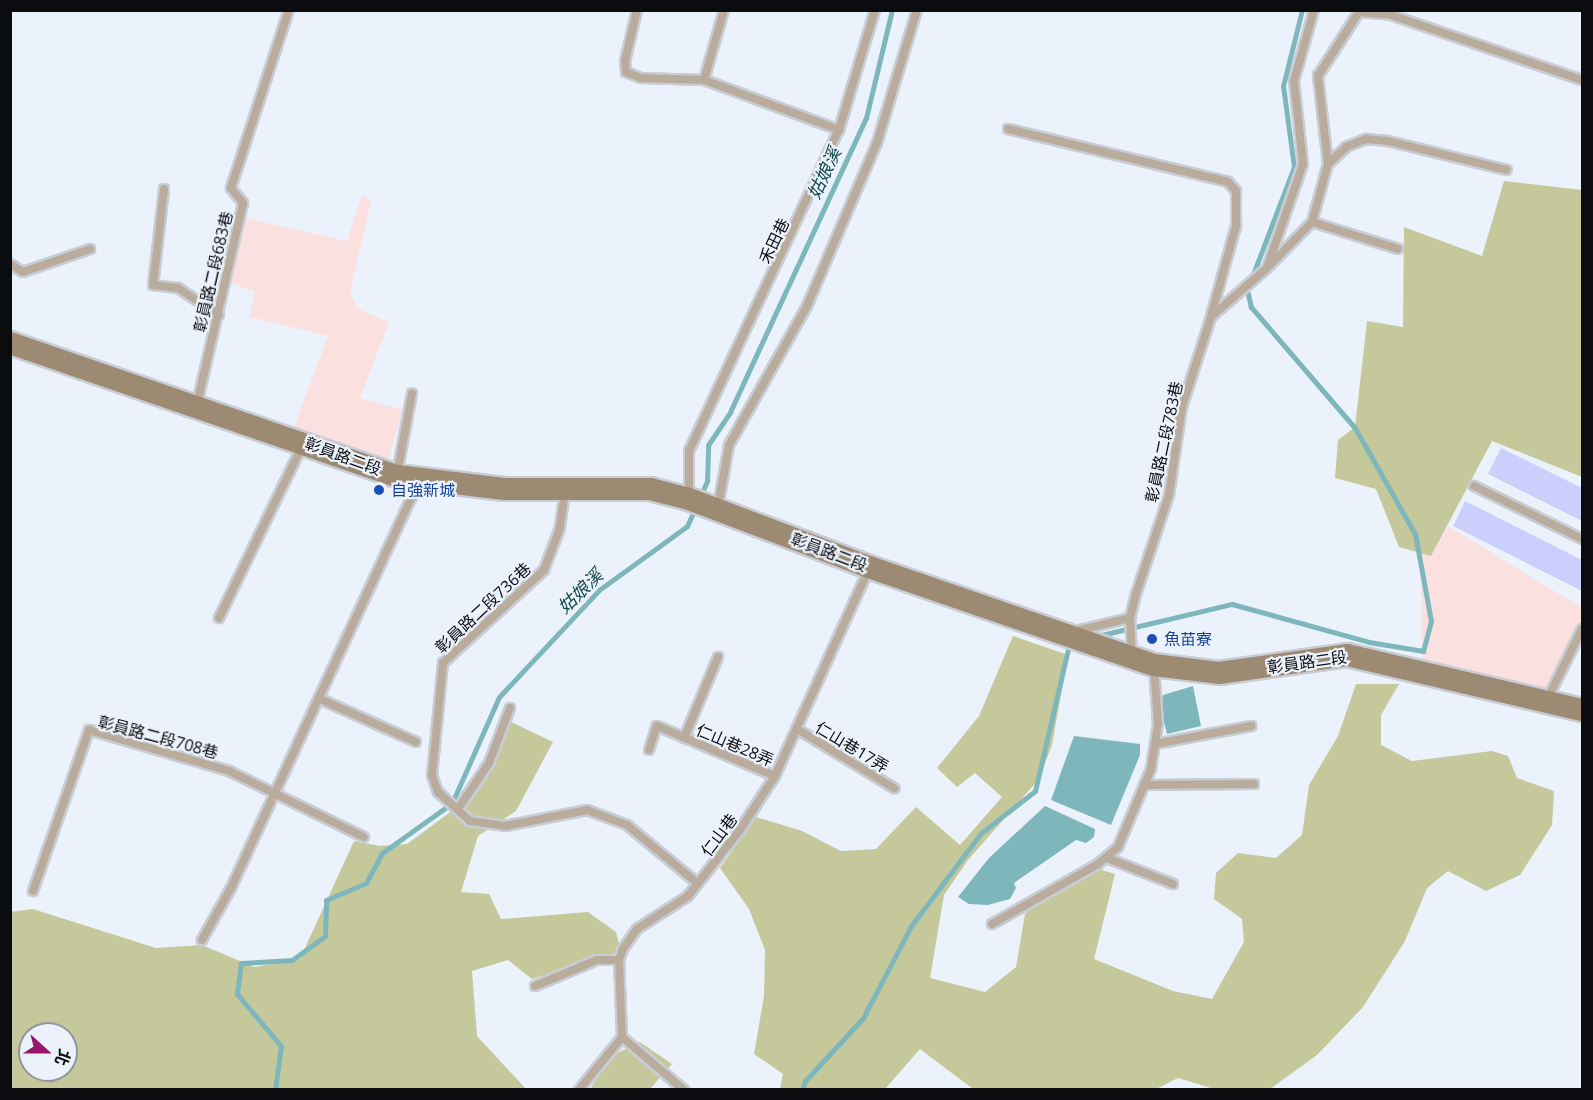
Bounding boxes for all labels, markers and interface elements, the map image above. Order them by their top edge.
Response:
water label: 姑娘溪 [803,144,845,202]
street label: 彰員路二段683巷 [190,210,236,334]
street label: 禾田巷 [755,215,793,267]
street label: 彰員路二段783巷 [1142,380,1186,504]
street label: 彰員路二段 [302,433,384,479]
place label: 自強新城 [391,480,455,500]
marker: 自強新城 [372,483,386,497]
street label: 彰員路二段 [788,529,870,575]
street label: 彰員路二段736巷 [431,559,535,657]
water label: 姑娘溪 [553,564,607,618]
place label: 魚苗寮 [1164,629,1212,649]
marker: 魚苗寮 [1145,632,1159,646]
street label: 彰員路二段 [1266,647,1348,677]
street label: 彰員路二段708巷 [96,712,220,762]
street label: 仁山巷17弄 [812,718,892,776]
street label: 仁山巷28弄 [693,720,777,770]
street label: 仁山巷 [697,810,741,860]
north arrow [18,1022,78,1082]
text: 北 [50,1046,76,1069]

